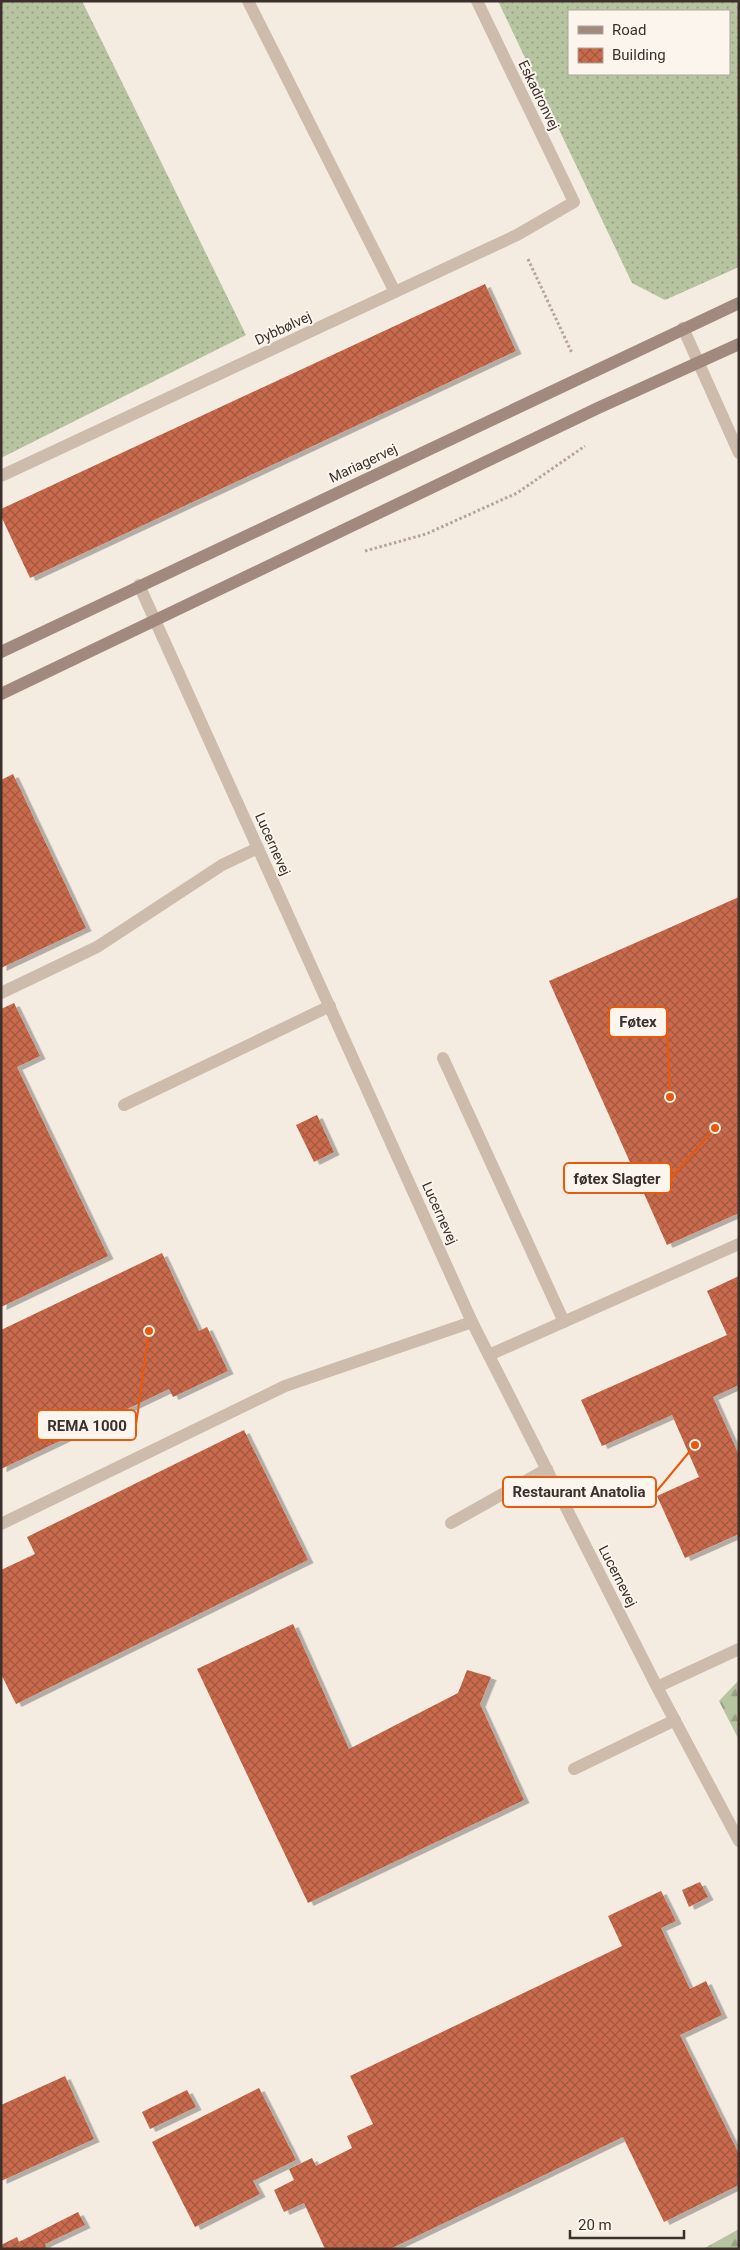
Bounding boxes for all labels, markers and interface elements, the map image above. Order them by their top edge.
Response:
legend [568,10,730,75]
text: Road [612,21,646,39]
text: Building [612,46,666,64]
street label: Eskadronvej [515,58,563,132]
street label: Dybbølvej [252,308,314,348]
street label: Mariagervej [326,440,400,486]
street label: Lucernevej [252,810,294,878]
callout: Føtex [609,1007,667,1037]
text: Føtex [619,1013,657,1031]
callout: føtex Slagter [564,1163,671,1193]
text: føtex Slagter [574,1170,661,1188]
street label: Lucernevej [419,1179,461,1247]
callout: REMA 1000 [37,1410,136,1440]
text: REMA 1000 [47,1417,127,1435]
callout: Restaurant Anatolia [503,1477,656,1507]
text: Restaurant Anatolia [513,1483,646,1501]
street label: Lucernevej [596,1543,640,1609]
scale bar [570,2208,684,2240]
text: 20 m [578,2216,612,2234]

